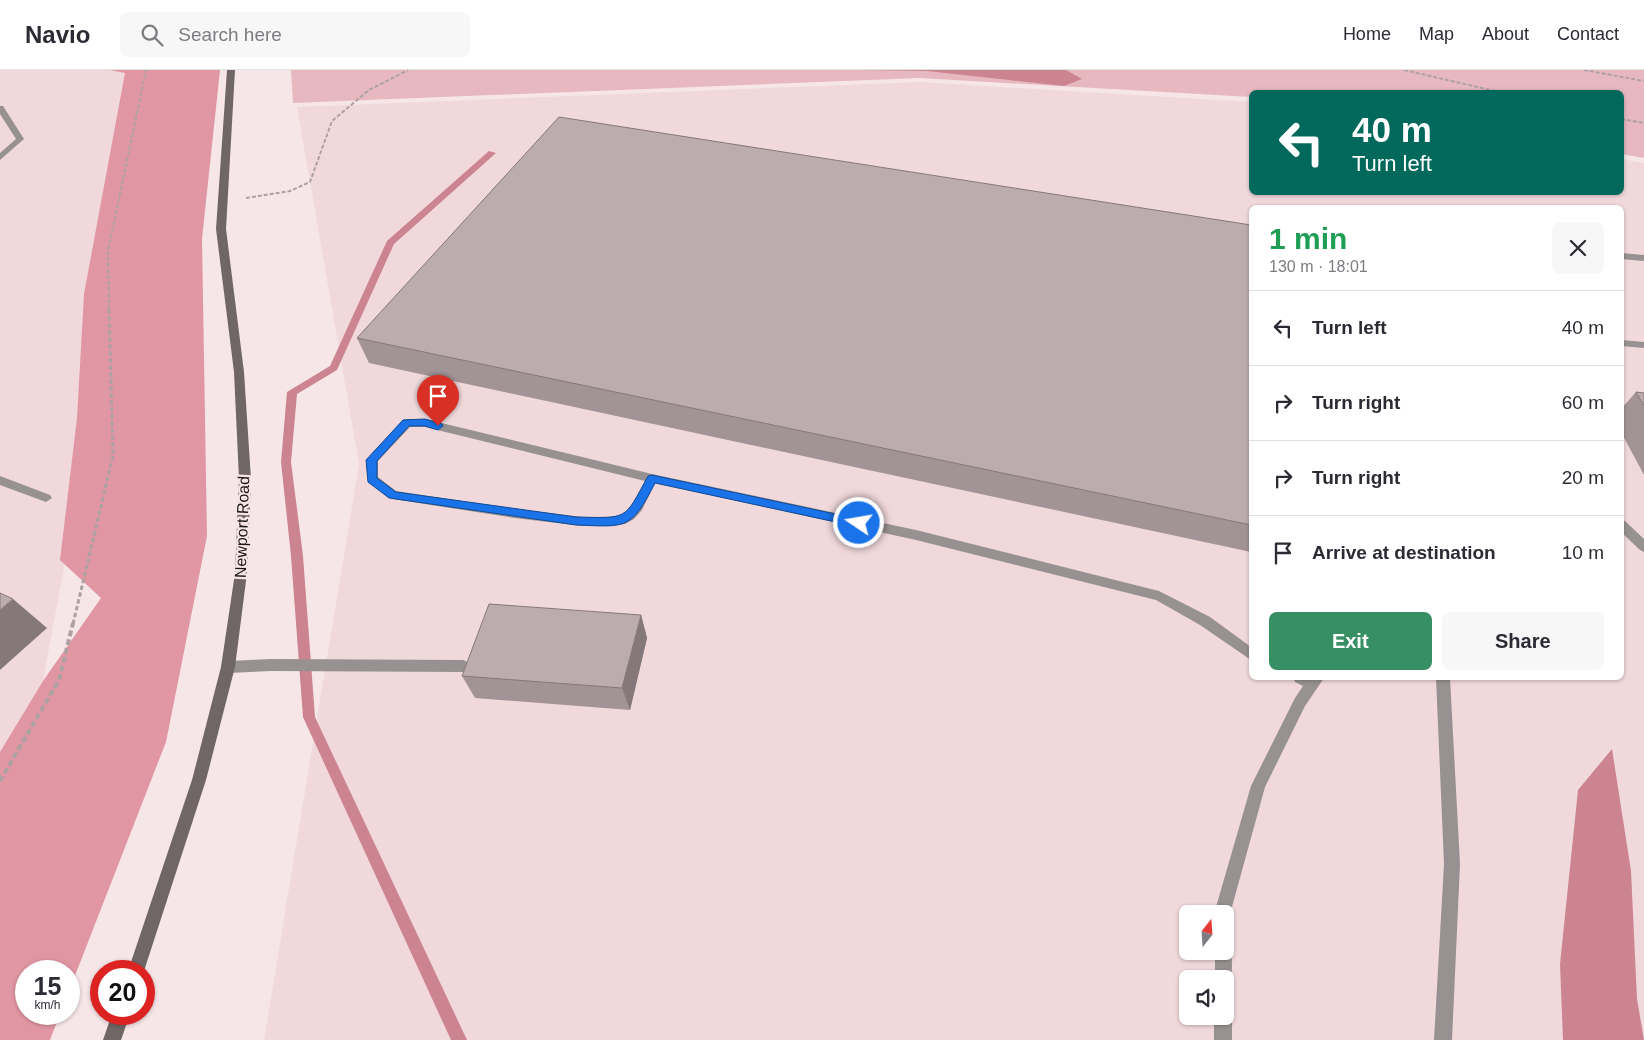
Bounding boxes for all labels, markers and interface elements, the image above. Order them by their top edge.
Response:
search box [120,12,470,57]
text: Navio [25,21,90,48]
icon: search [138,21,166,49]
text: Search here [178,24,282,45]
text: Home [1343,24,1391,44]
text: Map [1419,24,1454,44]
text: About [1482,24,1529,44]
text: Contact [1557,24,1619,44]
icon: left [1269,110,1334,175]
text: 40 m [1352,110,1432,149]
text: Turn left [1352,151,1432,176]
text: 1 min [1269,222,1347,255]
button: close [1552,222,1604,274]
text: 130 m · 18:01 [1269,258,1368,275]
icon: left [1269,314,1297,342]
text: Turn left [1312,317,1387,338]
text: 40 m [1562,317,1604,338]
pin [417,375,459,426]
icon: arrive [424,382,452,410]
icon: right [1269,389,1297,417]
text: Turn right [1312,392,1400,413]
text: 60 m [1562,392,1604,413]
icon: right [1269,464,1297,492]
text: Turn right [1312,467,1400,488]
text: 20 m [1562,467,1604,488]
street label: Newport Road [232,476,252,578]
position arrow [832,496,884,548]
icon: arrive [1269,539,1297,567]
text: Arrive at destination [1312,542,1496,563]
text: 10 m [1562,542,1604,563]
button: Exit [1269,612,1432,670]
button: Share [1442,612,1604,670]
north arrow [1179,905,1234,960]
map controls [1179,905,1234,1025]
speed limit sign: 20 [90,960,155,1025]
button: sound [1179,970,1234,1025]
text: 15 [34,972,61,1000]
text: km/h [34,998,61,1012]

